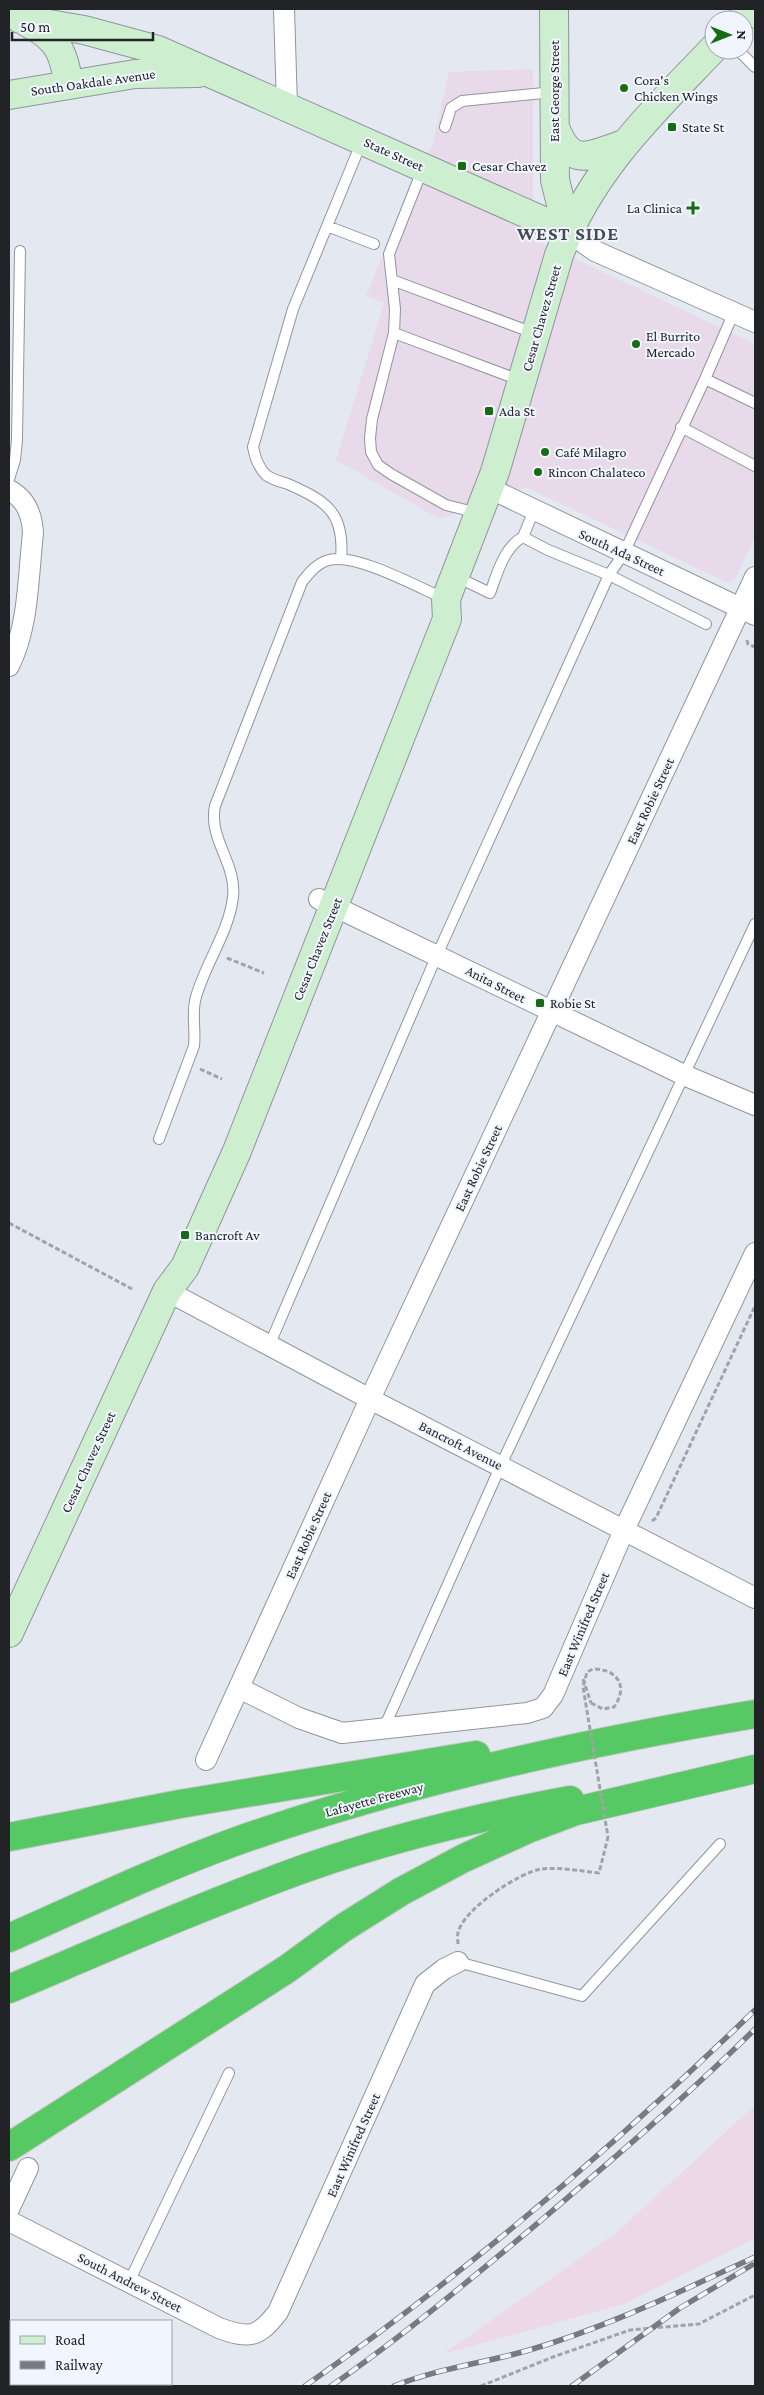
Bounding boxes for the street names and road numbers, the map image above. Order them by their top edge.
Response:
street label: East George Street [546,40,562,142]
street label: South Oakdale Avenue [30,65,156,99]
street label: State Street [362,134,427,174]
street label: Cesar Chavez Street [518,263,564,373]
street label: South Ada Street [577,525,668,579]
street label: East Robie Street [623,755,677,847]
street label: Cesar Chavez Street [289,895,345,1003]
street label: Anita Street [463,962,529,1006]
street label: East Robie Street [451,1122,505,1214]
street label: Cesar Chavez Street [58,1408,119,1515]
street label: Bancroft Avenue [417,1417,505,1473]
street label: East Robie Street [282,1489,335,1581]
street label: East Winifred Street [554,1569,612,1679]
street label: Lafayette Freeway [323,1778,426,1820]
street label: East Winifred Street [323,2090,383,2199]
street label: South Andrew Street [75,2249,185,2315]

